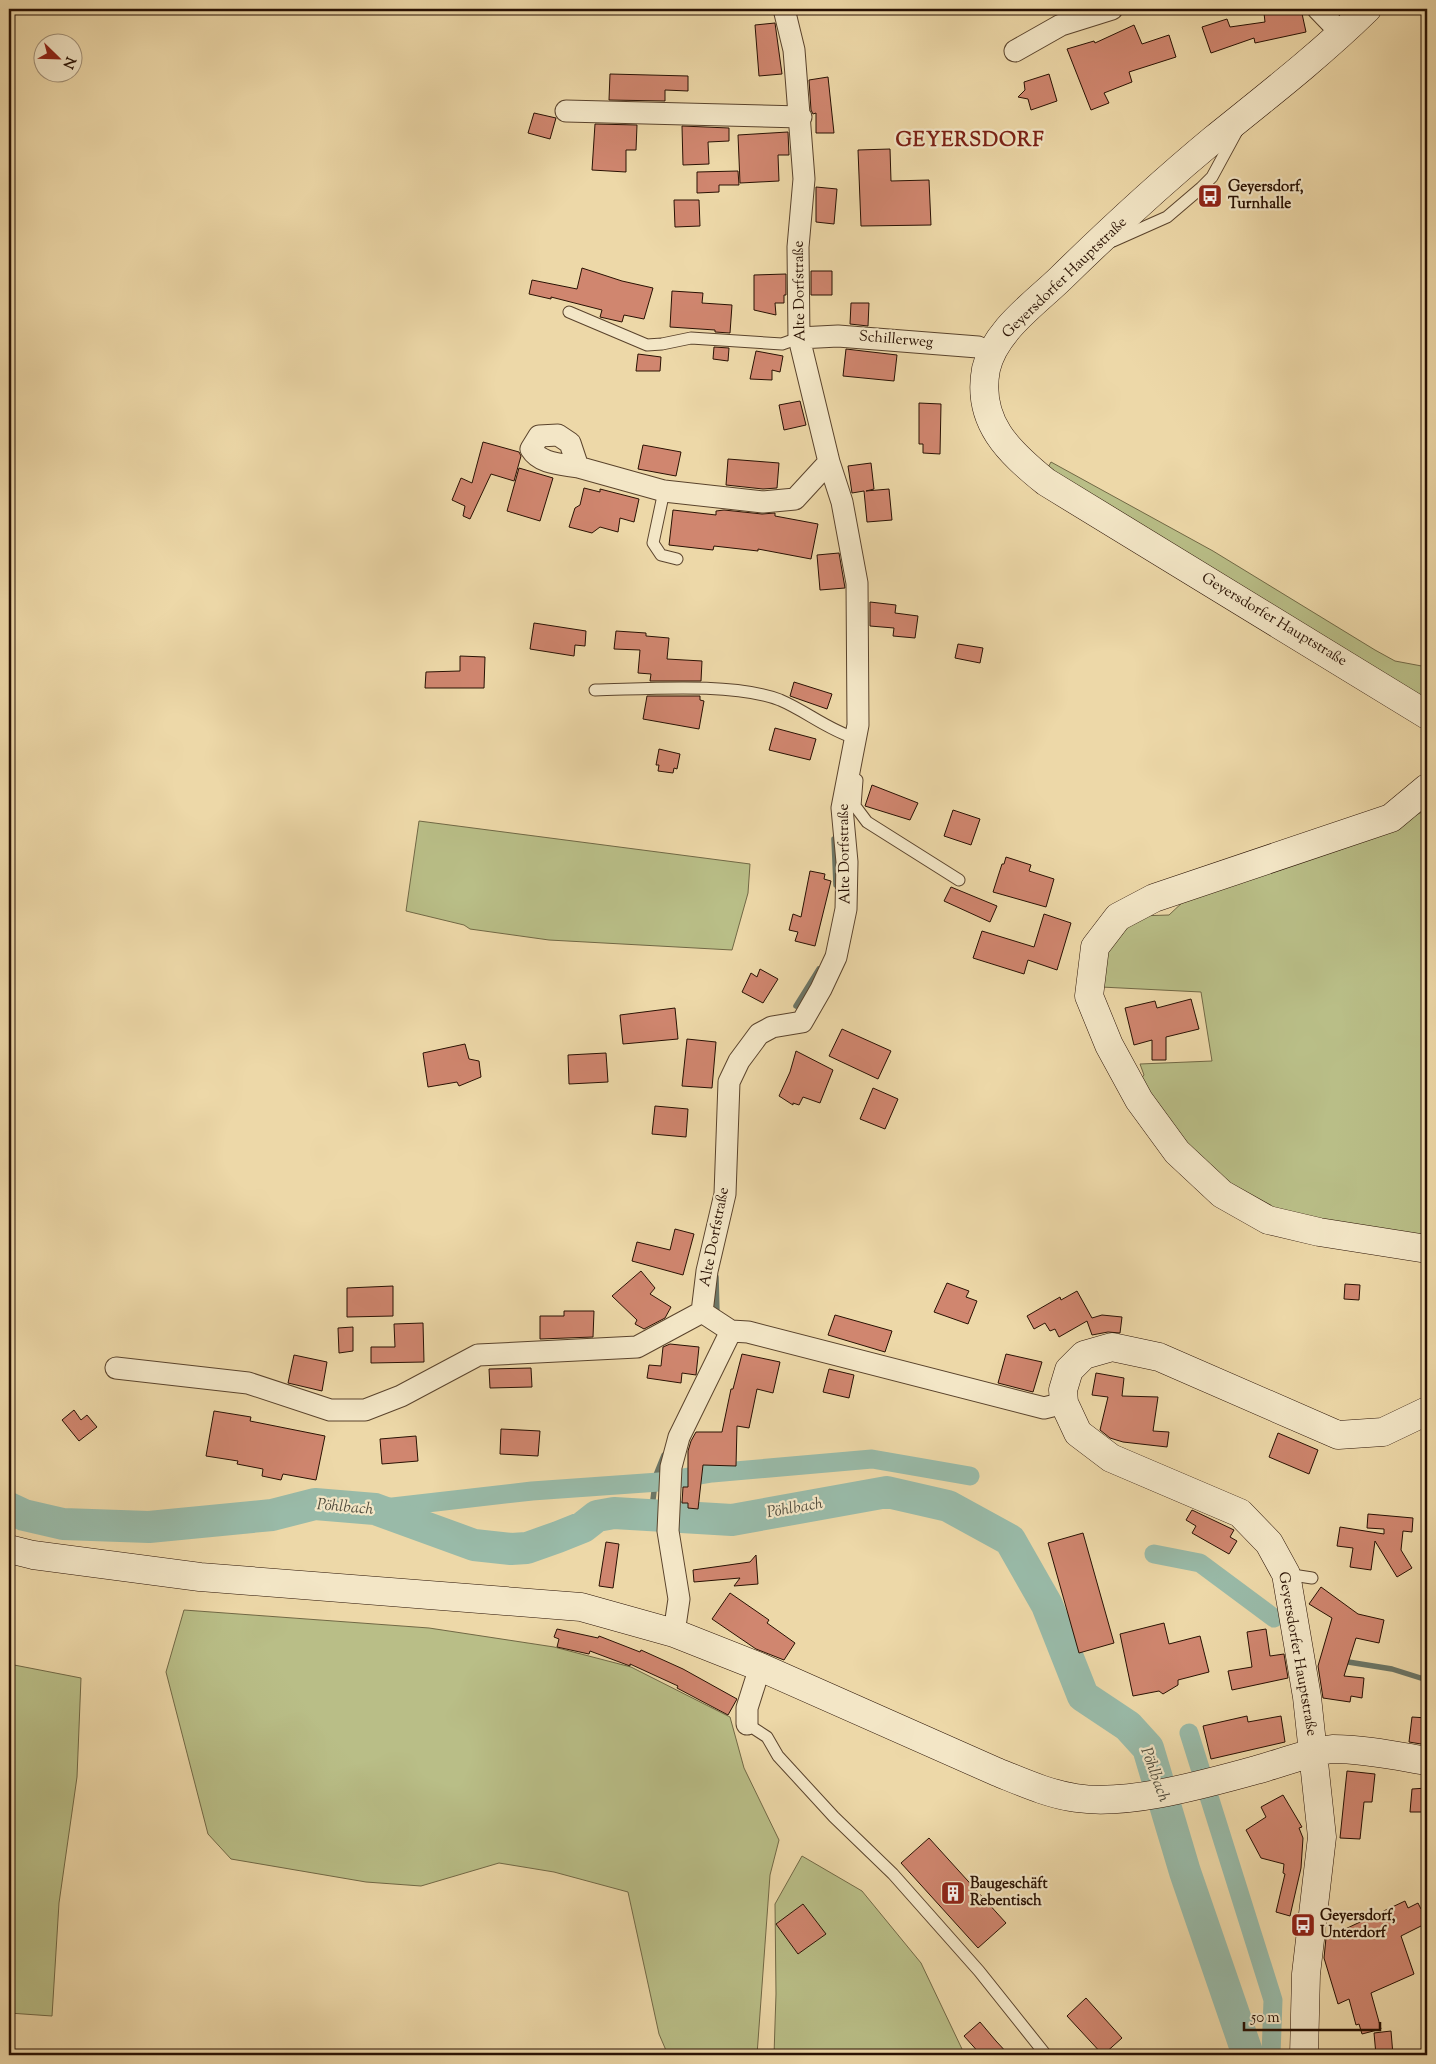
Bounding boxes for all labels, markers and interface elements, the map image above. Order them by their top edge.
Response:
north arrow [32,32,82,82]
text: N [57,53,80,71]
district label: GEYERSDORF [895,127,1045,156]
place label: Geyersdorf, Turnhalle [1228,177,1304,215]
bus stop icon: Geyersdorf, Turnhalle [1197,183,1223,209]
street label: Geyersdorfer Hauptstraße [998,213,1132,343]
street label: Alte Dorfstraße [789,240,811,342]
street label: Schillerweg [858,326,934,354]
street label: Geyersdorfer Hauptstraße [1197,568,1351,672]
street label: Alte Dorfstraße [834,803,856,905]
street label: Alte Dorfstraße [695,1185,735,1289]
water label: Pöhlbach [765,1493,825,1525]
water label: Pöhlbach [316,1494,374,1522]
street label: Geyersdorfer Hauptstraße [1272,1570,1322,1738]
water label: Pöhlbach [1134,1744,1175,1806]
place label: Baugeschäft Rebentisch [970,1874,1049,1912]
building icon: Baugeschäft Rebentisch [940,1880,966,1906]
place label: Geyersdorf, Unterdorf [1320,1906,1396,1944]
bus stop icon: Geyersdorf, Unterdorf [1290,1912,1316,1938]
scale bar [1244,1999,1380,2031]
text: 50 m [1250,2008,1280,2029]

